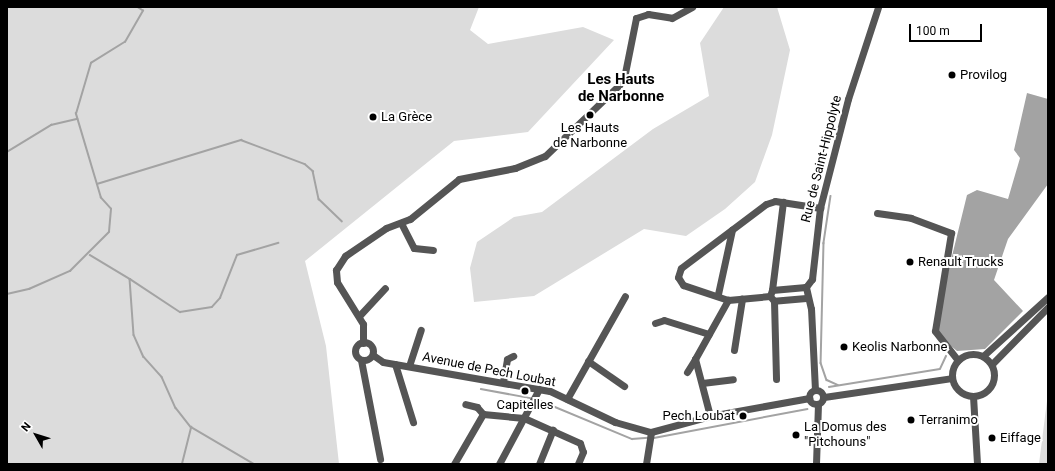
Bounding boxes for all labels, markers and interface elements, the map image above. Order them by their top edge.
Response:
scale bar [911,16,984,42]
text: 100 m [916,24,950,38]
place label: Provilog [960,67,1007,83]
district label: Les Hauts de Narbonne [578,70,664,105]
marker: Provilog [947,70,957,80]
street label: Rue de Saint-Hippolyte [799,94,845,224]
place label: La Grèce [381,109,432,125]
marker: Les Hauts de Narbonne [585,110,595,120]
marker: La Grèce [368,112,378,122]
place label: Les Hauts de Narbonne [553,121,627,152]
place label: Renault Trucks [918,254,1004,270]
marker: Renault Trucks [905,257,915,267]
place label: Keolis Narbonne [852,339,947,355]
marker: Keolis Narbonne [839,342,849,352]
street label: Avenue de Pech Loubat [421,349,557,391]
marker: Capitelles [520,386,530,396]
place label: Capitelles [496,397,554,413]
place label: Pech Loubat [663,408,735,424]
marker: Pech Loubat [738,411,748,421]
place label: Terranimo [919,412,978,428]
north arrow [16,415,56,455]
marker: Terranimo [906,415,916,425]
text: N [19,420,34,434]
place label: La Domus des "Pitchouns" [804,420,887,451]
marker: La Domus des "Pitchouns" [791,430,801,440]
place label: Eiffage [1000,430,1041,446]
marker: Eiffage [987,433,997,443]

